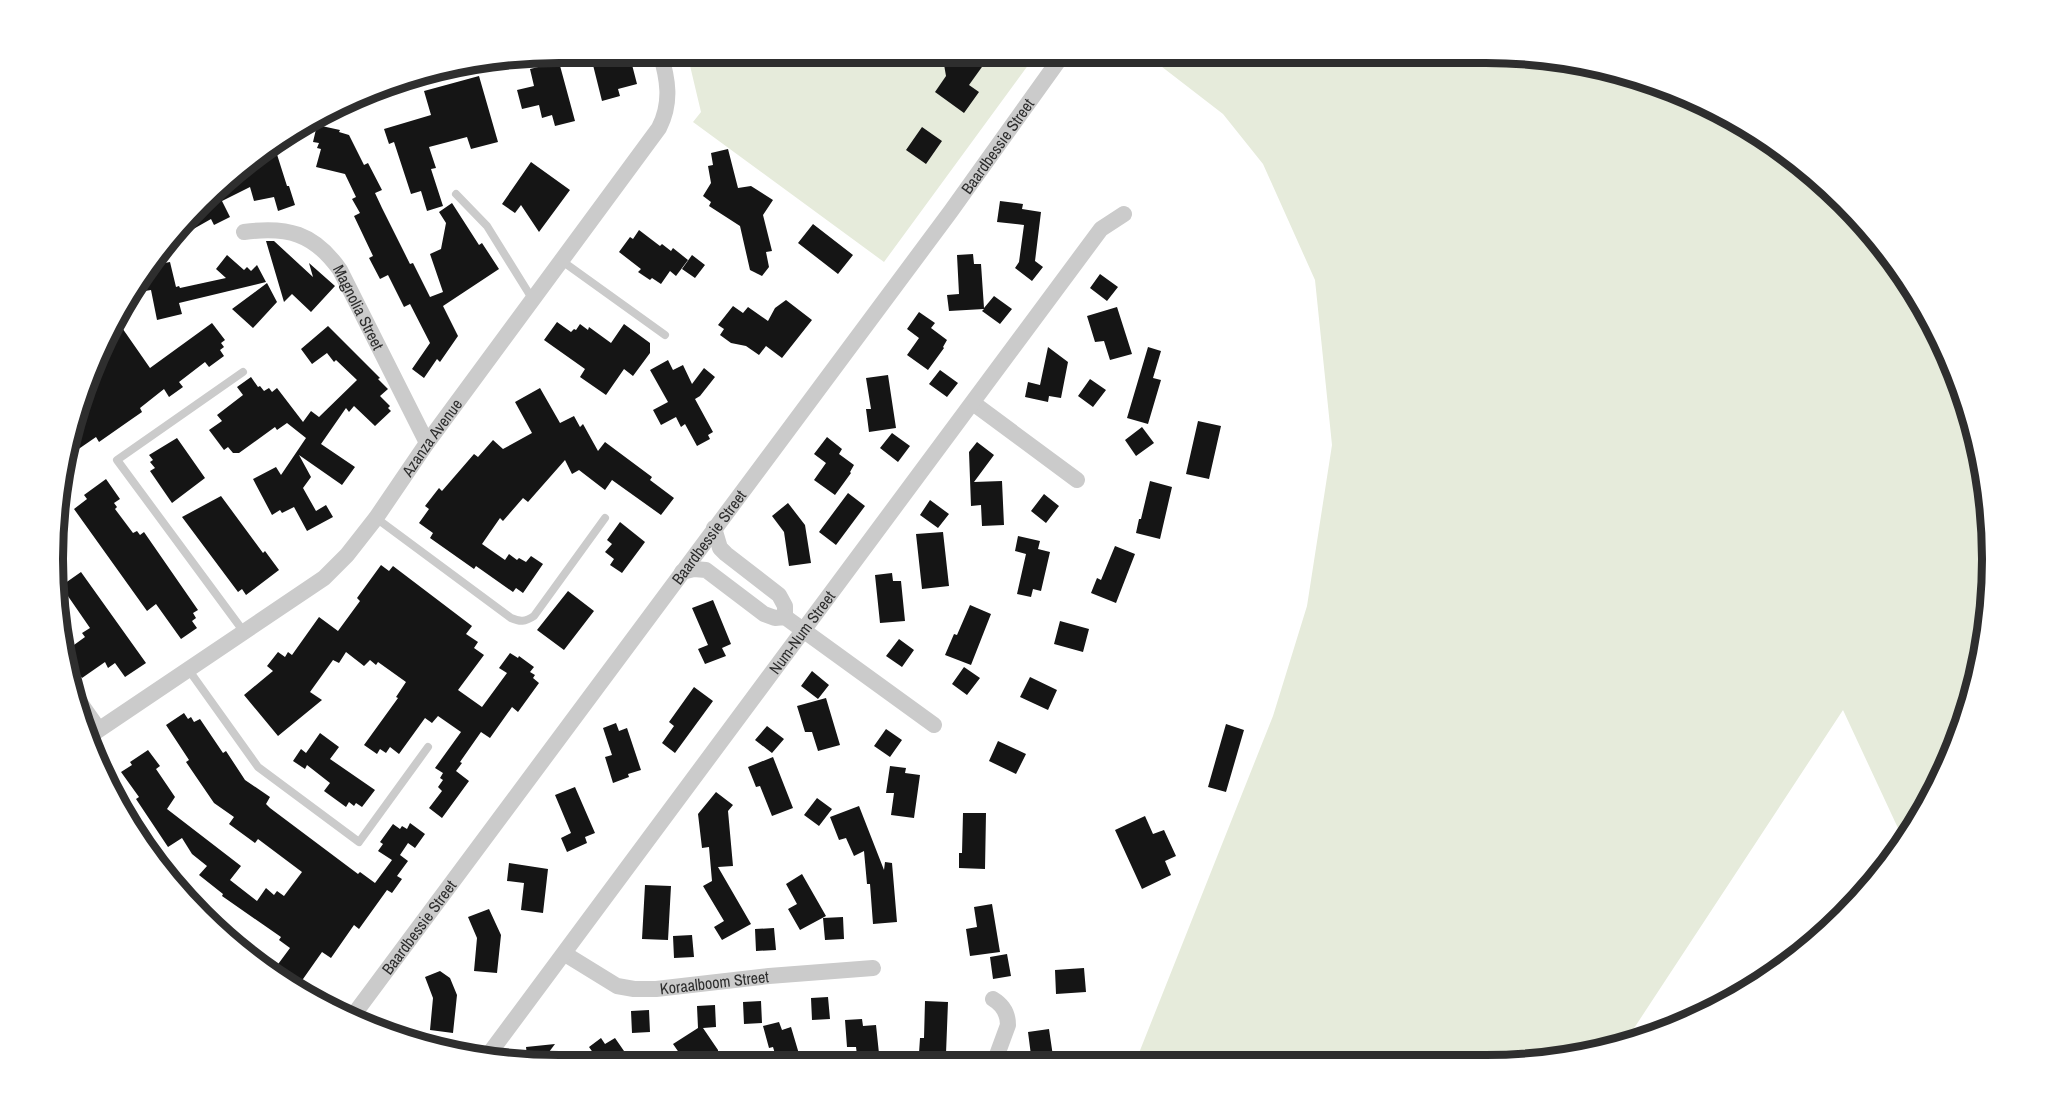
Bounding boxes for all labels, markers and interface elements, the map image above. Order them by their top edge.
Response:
street label: Baardbessie Street [956,94,1039,198]
street label: Magnolia Street [328,261,390,354]
street label: Azanza Avenue [396,394,467,482]
street label: Baardbessie Street [666,485,751,589]
street label: Num-Num Street [764,586,840,678]
street label: Baardbessie Street [376,875,461,979]
street label: Koraalboom Street [659,965,770,999]

